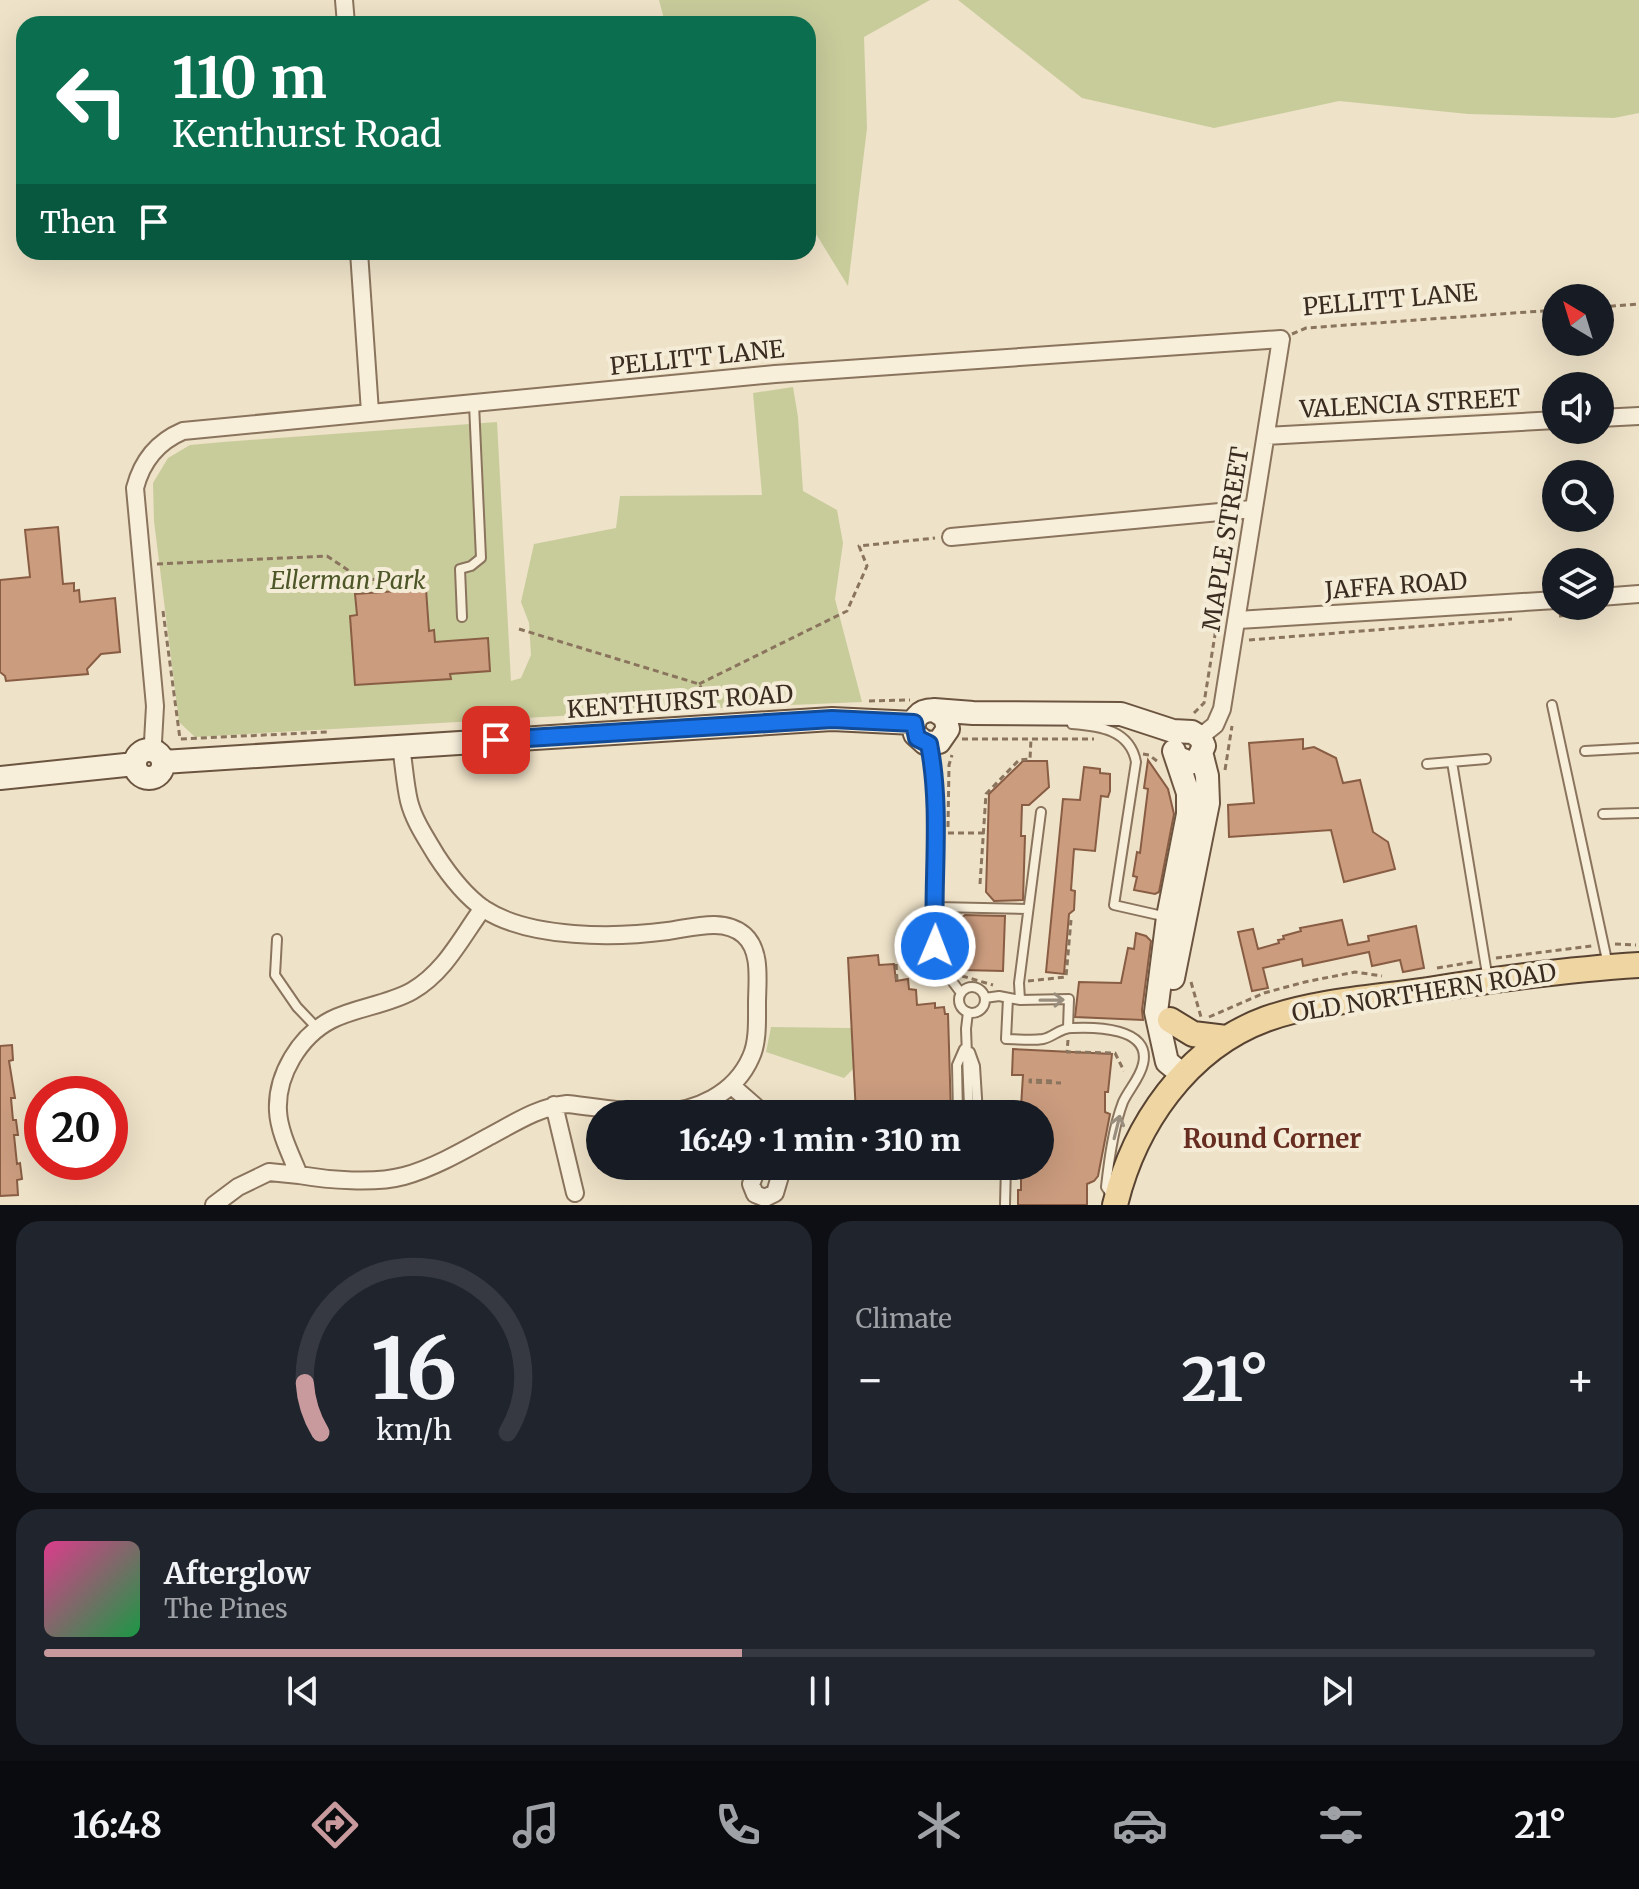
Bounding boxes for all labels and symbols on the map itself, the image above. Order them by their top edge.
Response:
street label: PELLITT LANE [1301,276,1479,323]
north arrow [1542,284,1614,356]
street label: PELLITT LANE [608,333,786,382]
street label: VALENCIA STREET [1298,382,1521,425]
street label: MAPLE STREET [1196,444,1255,633]
park label: Ellerman Park [270,565,426,596]
street label: JAFFA ROAD [1323,565,1468,606]
street label: KENTHURST ROAD [566,678,794,725]
pin [462,706,530,774]
position arrow [893,904,977,988]
street label: OLD NORTHERN ROAD [1289,956,1558,1029]
one-way arrow [1038,992,1065,1007]
speed limit sign: 20 [24,1076,128,1180]
one-way arrow [1110,1115,1125,1140]
district label: Round Corner [1183,1122,1361,1155]

